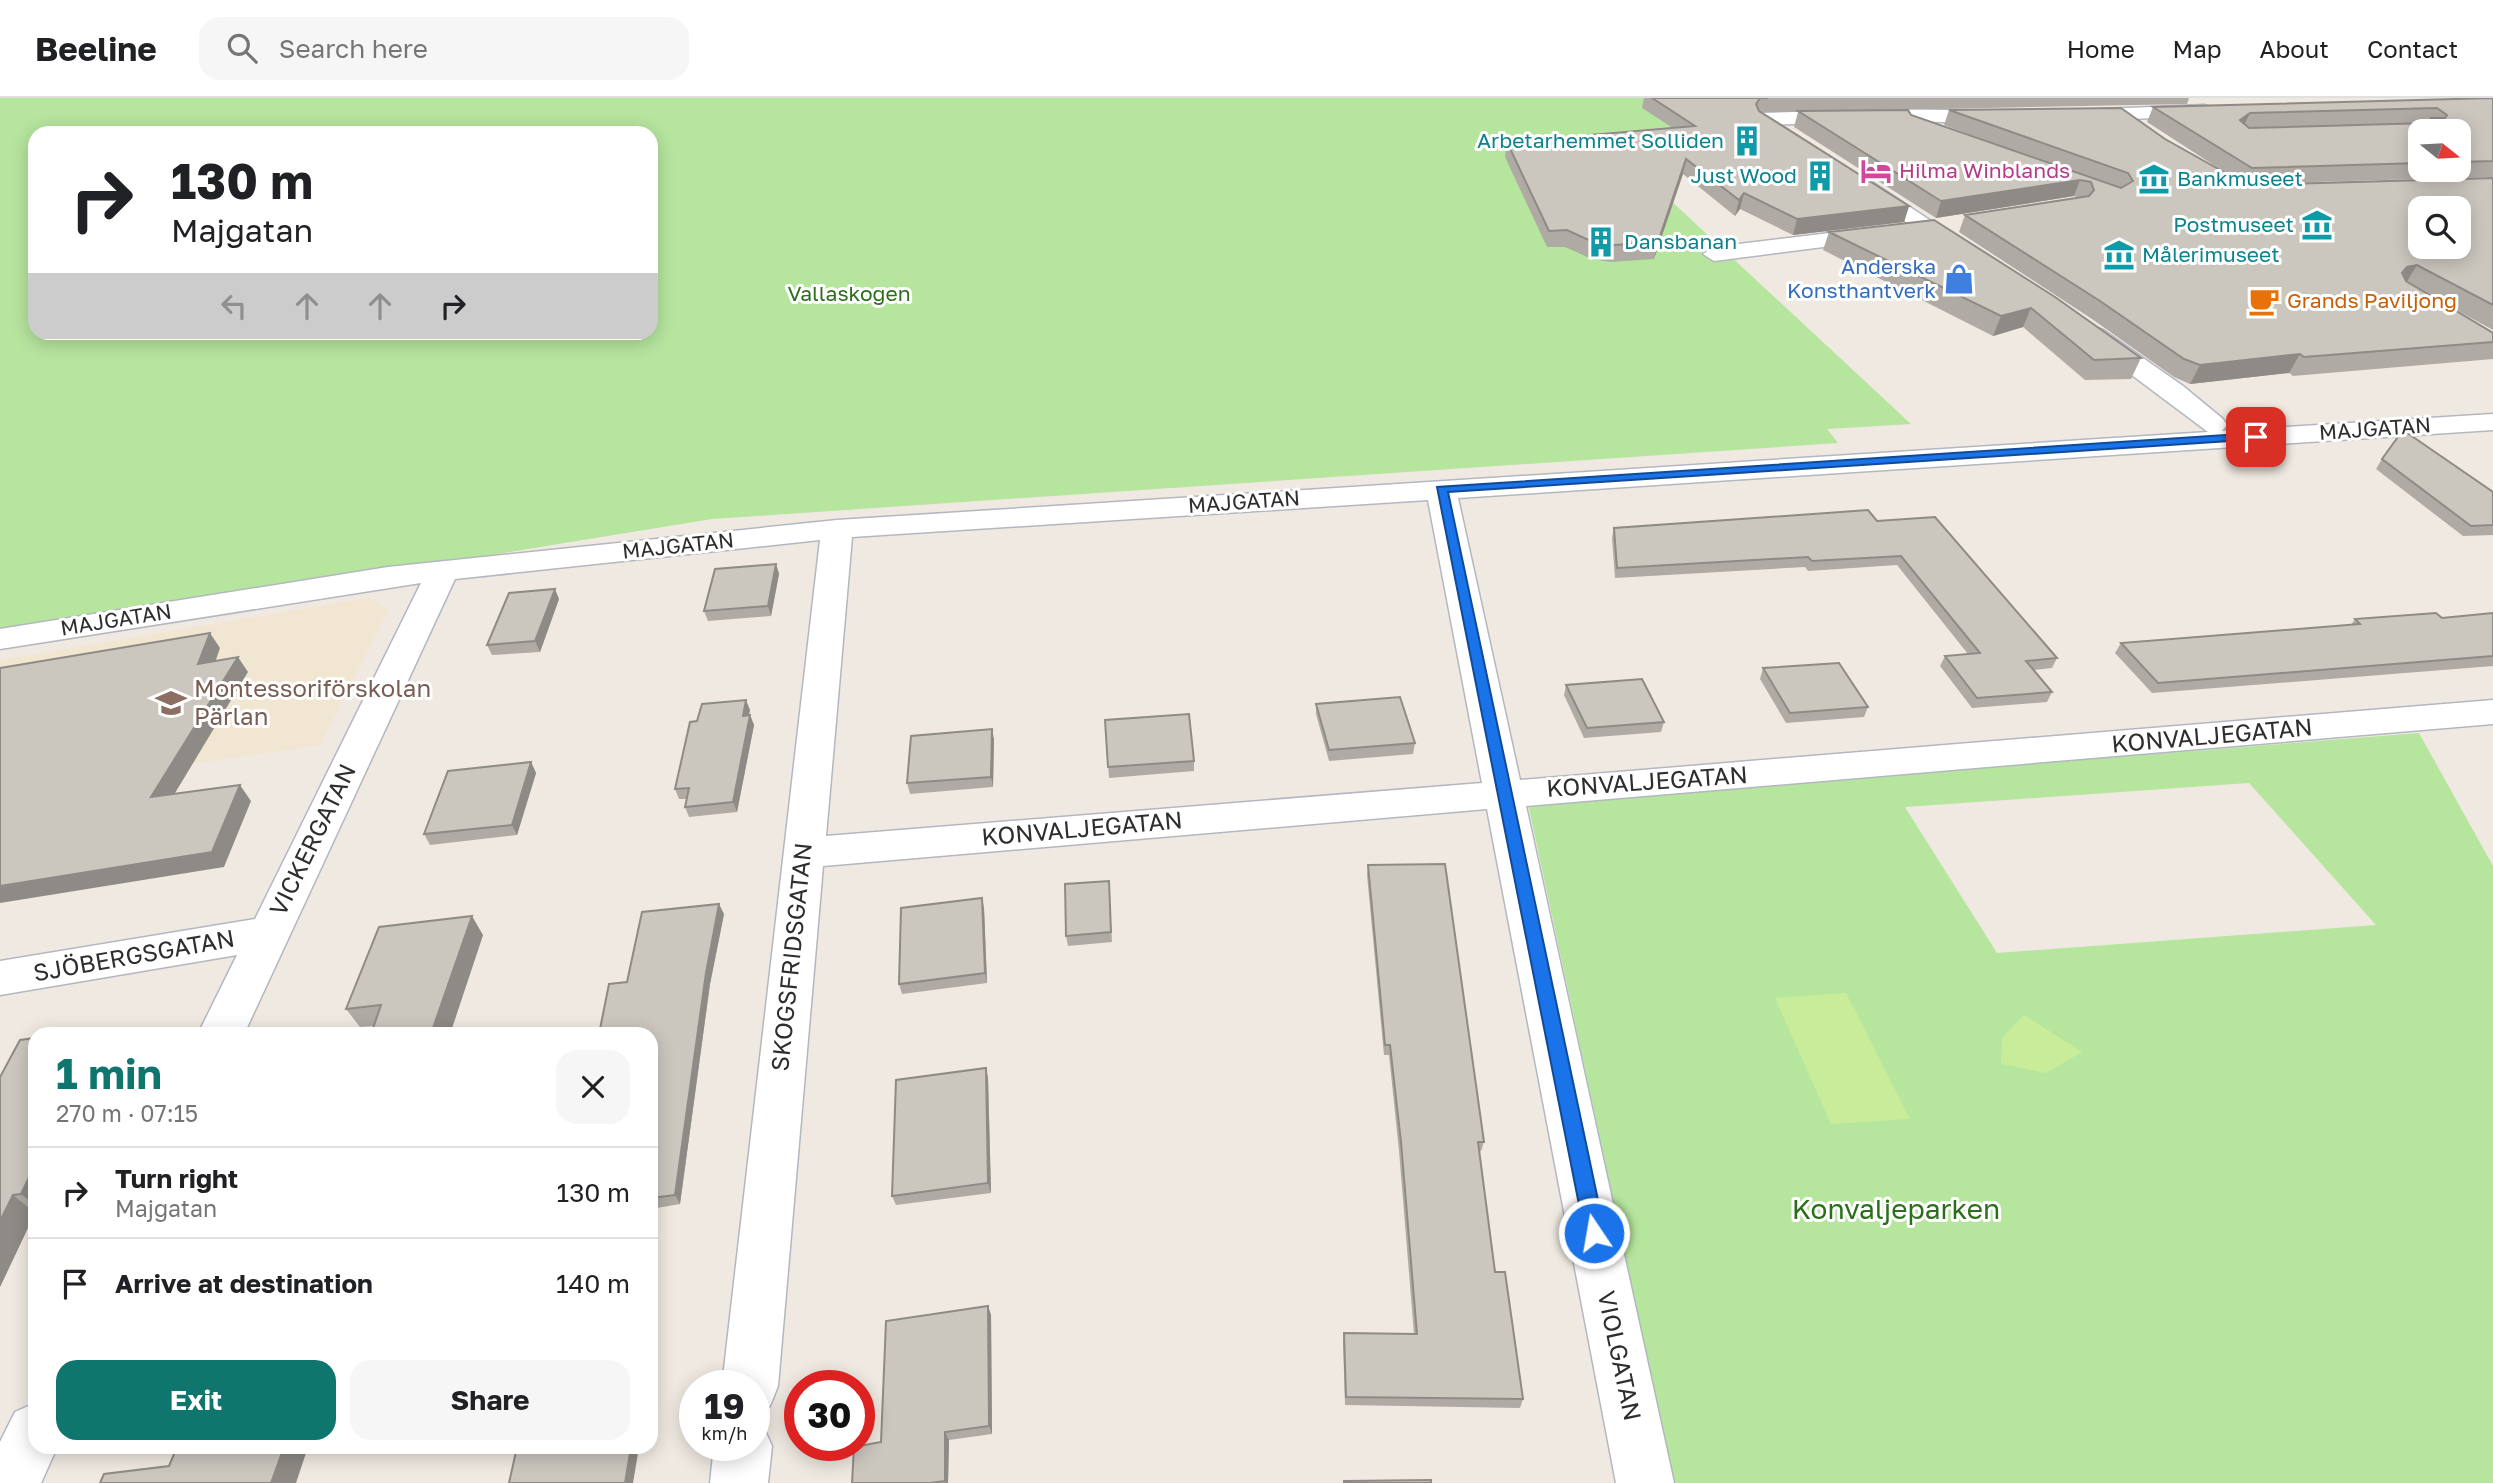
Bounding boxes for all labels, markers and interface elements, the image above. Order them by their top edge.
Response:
search box [199,17,689,80]
text: Beeline [35,29,157,68]
icon: search [223,29,261,67]
text: Search here [279,33,428,64]
text: Home [2067,34,2135,63]
text: Map [2173,34,2222,63]
text: About [2260,34,2329,63]
text: Contact [2367,34,2458,63]
north arrow [2408,119,2471,182]
map controls [2408,119,2471,259]
building icon: Arbetarhemmet Solliden [1730,124,1764,158]
place label: Arbetarhemmet Solliden [1477,127,1724,153]
text: 130 m [171,151,313,210]
icon: right [56,154,147,245]
hotel icon: Hilma Winblands [1859,154,1893,188]
place label: Hilma Winblands [1899,157,2070,183]
building icon: Just Wood [1803,159,1837,193]
place label: Just Wood [1690,162,1797,188]
museum icon: Bankmuseet [2137,162,2171,196]
place label: Bankmuseet [2177,165,2303,191]
button: search [2408,196,2471,259]
museum icon: Postmuseet [2300,208,2334,242]
text: Majgatan [171,211,313,249]
place label: Postmuseet [2173,211,2294,237]
building icon: Dansbanan [1584,225,1618,259]
place label: Dansbanan [1624,228,1737,254]
museum icon: Målerimuseet [2102,238,2136,272]
place label: Målerimuseet [2142,241,2280,267]
place label: Anderska Konsthantverk [1787,253,1936,303]
shop icon: Anderska Konsthantverk [1942,262,1976,296]
park label: Vallaskogen [787,280,911,306]
cafe icon: Grands Paviljong [2247,284,2281,318]
icon: left [215,287,253,325]
icon: ahead [288,287,326,325]
icon: ahead [361,287,399,325]
icon: right [434,287,472,325]
place label: Grands Paviljong [2287,287,2457,313]
pin [2226,407,2286,467]
street label: MAJGATAN [2318,411,2432,445]
icon: arrive [2237,418,2275,456]
street label: MAJGATAN [1187,484,1301,518]
street label: MAJGATAN [621,526,735,564]
street label: MAJGATAN [58,597,173,641]
place label: Montessoriförskolan Pärlan [194,673,431,730]
school or university icon: Montessoriförskolan Pärlan [154,686,188,720]
street label: KONVALJEGATAN [2110,711,2314,758]
street label: VICKERGATAN [262,759,361,920]
street label: KONVALJEGATAN [1545,759,1749,802]
street label: KONVALJEGATAN [980,804,1184,851]
street label: SKOGSFRIDSGATAN [764,841,817,1073]
street label: SJÖBERGSGATAN [31,923,237,986]
text: 1 min [56,1048,162,1098]
button: close [556,1050,630,1124]
text: 270 m · 07:15 [56,1099,198,1127]
text: Turn right [115,1163,238,1194]
icon: right [56,1174,94,1212]
text: 130 m [557,1177,630,1208]
park label: Konvaljeparken [1792,1192,2000,1225]
text: Majgatan [115,1194,217,1222]
position arrow [1557,1196,1631,1270]
icon: arrive [56,1265,94,1303]
text: Arrive at destination [115,1268,373,1299]
text: 140 m [556,1268,630,1299]
street label: VIOLGATAN [1593,1288,1648,1423]
button: Exit [56,1360,336,1440]
button: Share [350,1360,630,1440]
speed limit sign: 30 [784,1370,875,1461]
text: 19 [704,1385,745,1427]
text: km/h [702,1422,747,1444]

